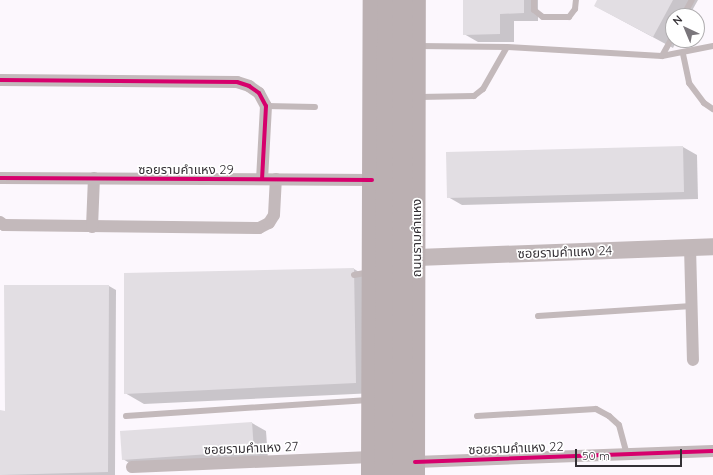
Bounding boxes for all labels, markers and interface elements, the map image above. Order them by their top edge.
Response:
north arrow [665,8,705,48]
text: N [670,12,685,28]
street label: ซอยรามคำแหง 29 [138,161,234,177]
street label: ถนนรามคำแหง [408,199,424,277]
street label: ซอยรามคำแหง 24 [517,243,613,261]
street label: ซอยรามคำแหง 27 [204,439,298,457]
street label: ซอยรามคำแหง 22 [468,439,564,457]
scale bar [577,441,684,467]
text: 50 m [582,448,610,463]

